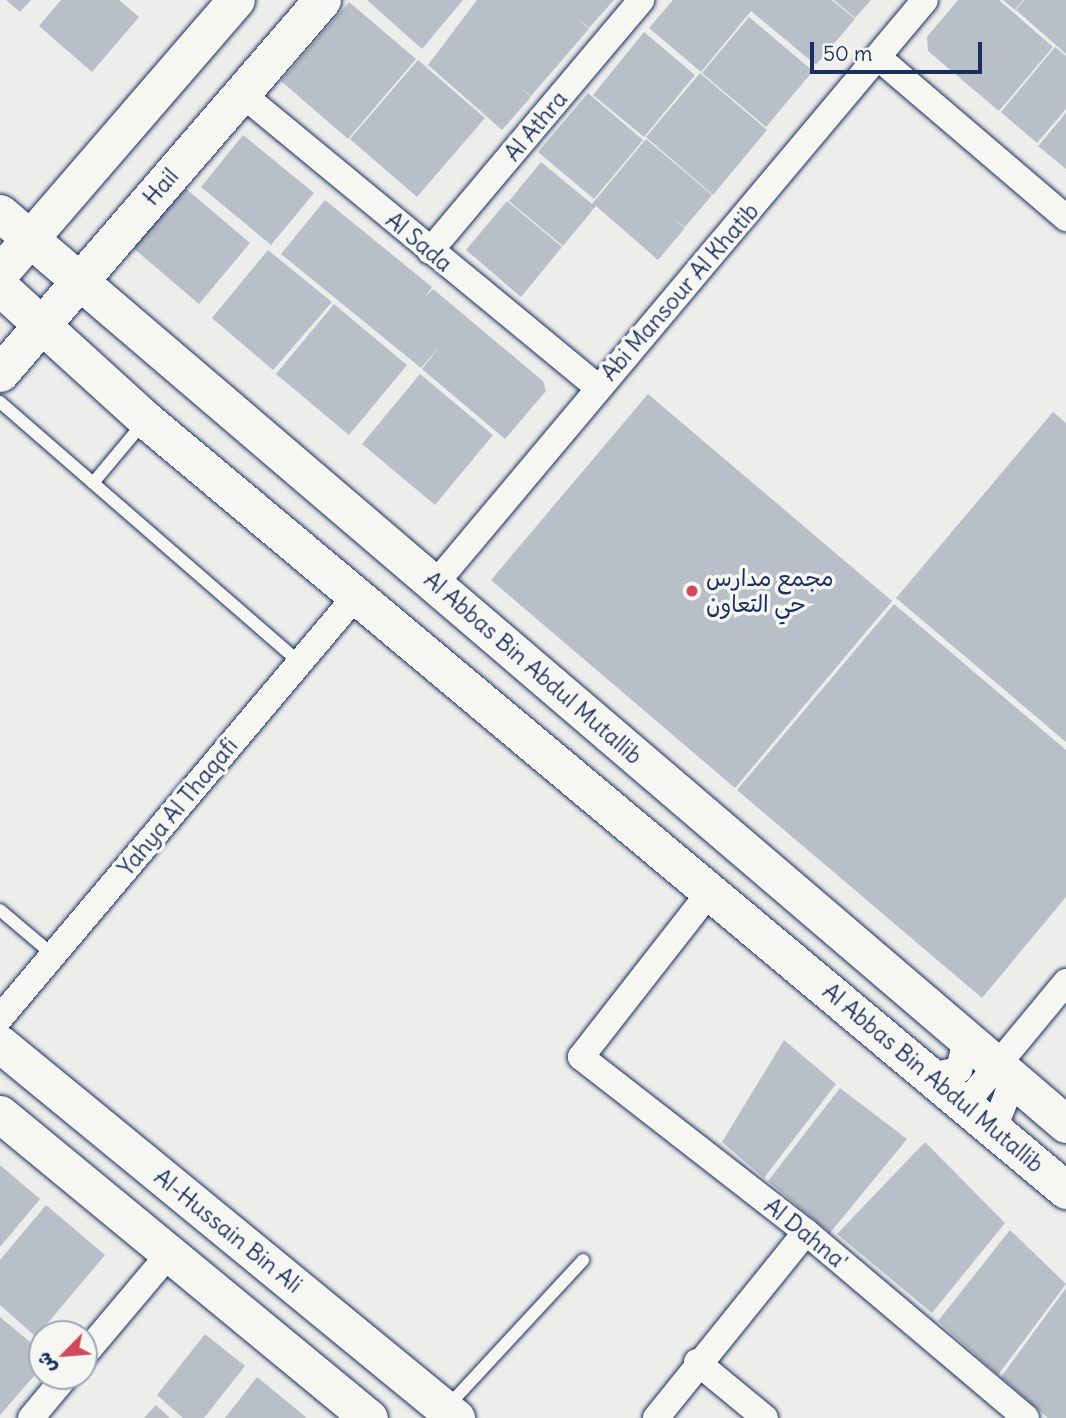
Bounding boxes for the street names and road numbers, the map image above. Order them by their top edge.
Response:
street label: Al Athra [499,85,573,167]
street label: Hail [137,163,185,211]
street label: Abi Mansour Al Khatib [595,198,765,386]
street label: Al Sada [380,206,458,278]
street label: Al Abbas Bin Abdul Mutallib [418,566,648,770]
street label: Yahya Al Thaqafi [112,732,244,882]
street label: Al Abbas Bin Abdul Mutallib [817,978,1049,1178]
street label: Al-Hussain Bin Ali [149,1163,307,1299]
street label: Al Dahna' [759,1192,853,1276]

